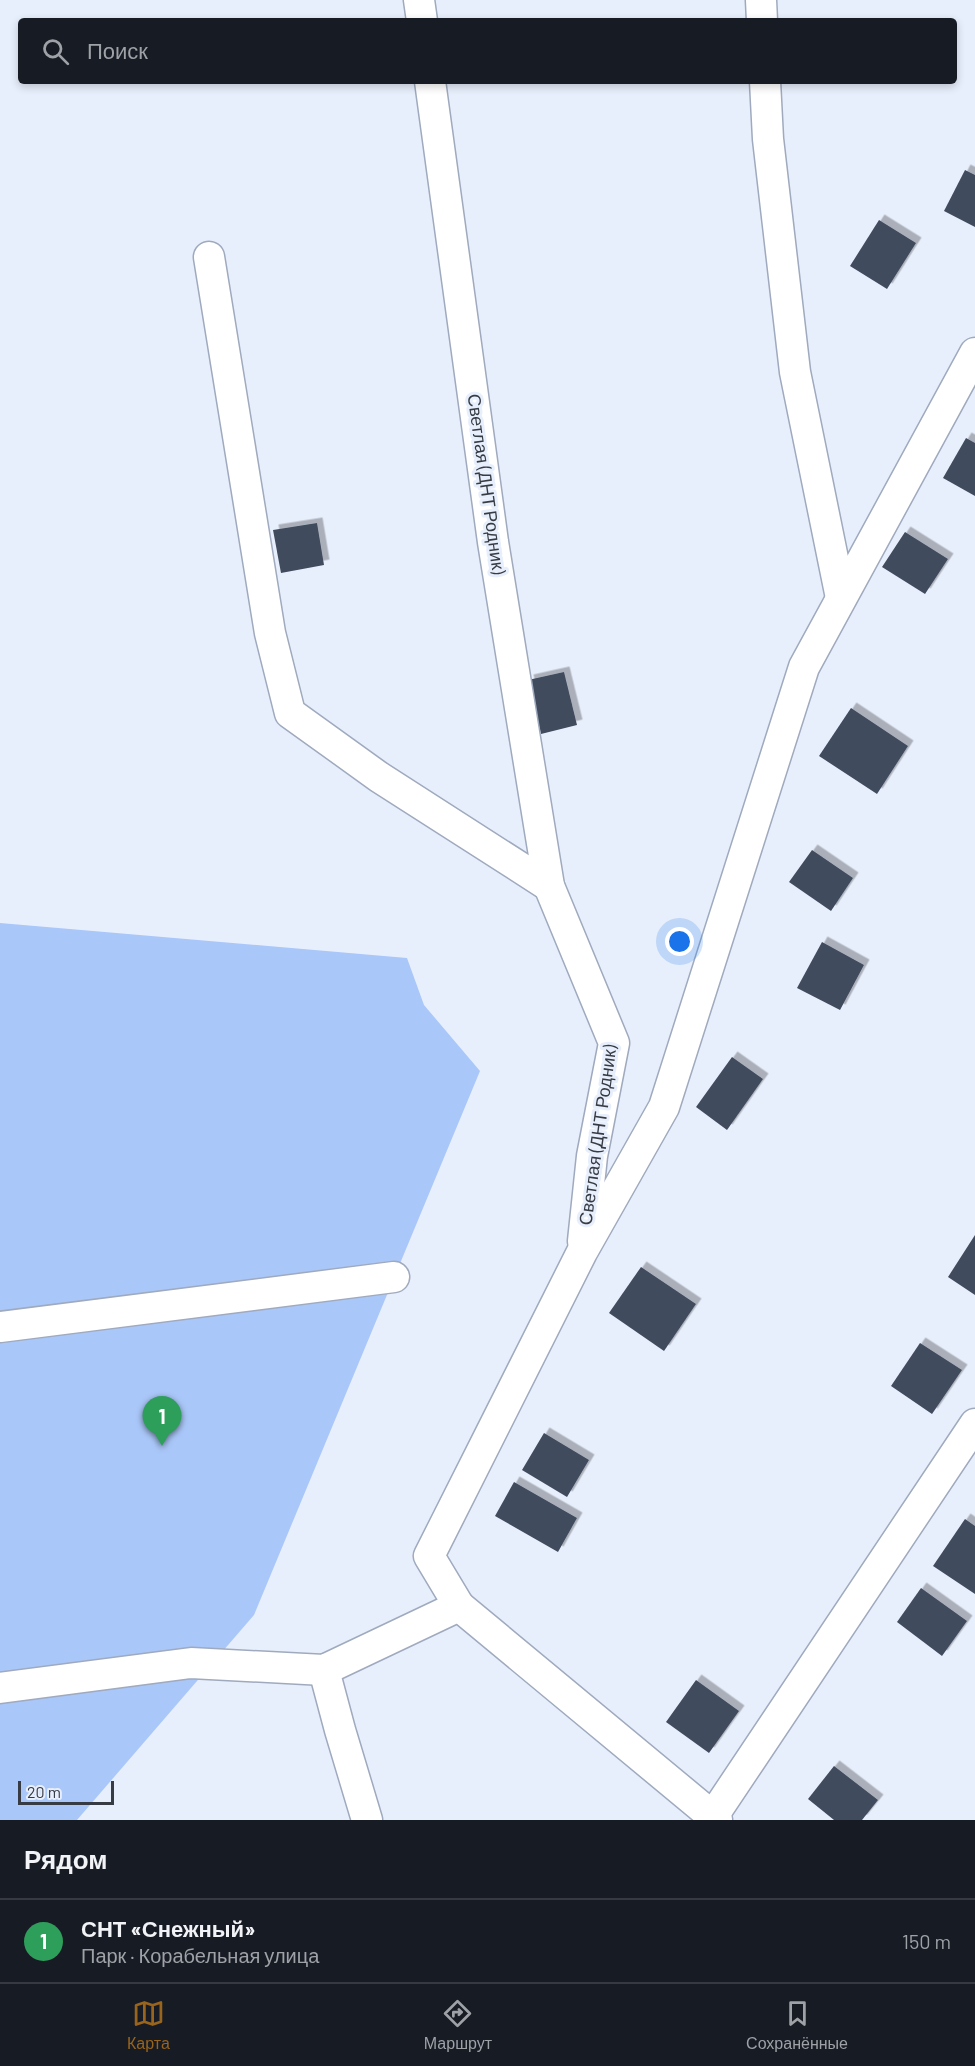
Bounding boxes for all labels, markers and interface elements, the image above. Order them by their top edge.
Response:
search box [18,18,957,84]
icon: search [39,35,72,68]
text: Поиск [87,37,148,63]
street label: Светлая (ДНТ Родник) [463,392,511,576]
your location [665,927,694,956]
street label: Светлая (ДНТ Родник) [573,1043,621,1226]
pin: 1 [142,1396,182,1446]
scale bar [18,1778,114,1806]
text: 20 m [27,1782,61,1801]
text: Рядом [24,1843,107,1874]
text: СНТ «Снежный» [81,1915,255,1941]
text: 1 [40,1929,47,1953]
text: 150 m [902,1929,951,1953]
text: Парк · Корабельная улица [81,1943,319,1967]
tab: Карта [127,1997,170,2053]
tab: Маршрут [424,1997,492,2053]
tab: Сохранённые [746,1997,848,2053]

